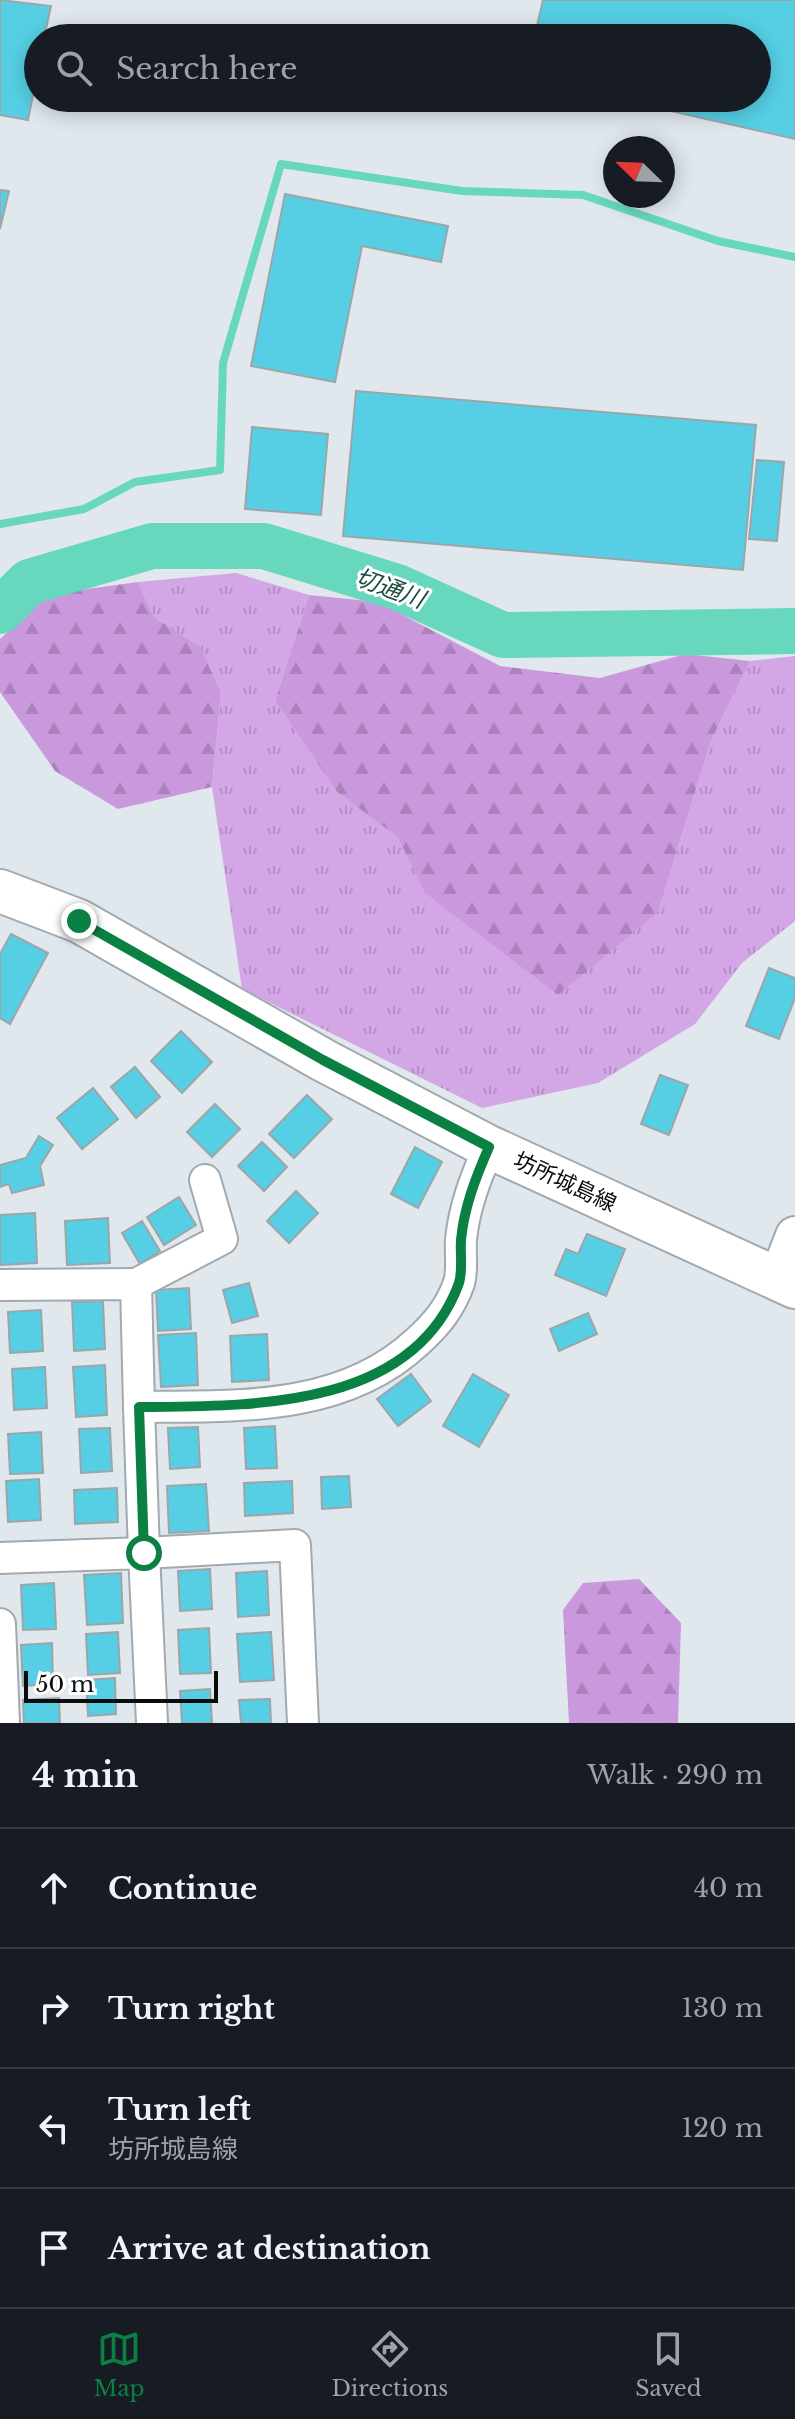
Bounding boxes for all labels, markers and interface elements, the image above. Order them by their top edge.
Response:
search box [24,24,771,112]
icon: search [52,46,96,90]
text: Search here [116,50,297,87]
north arrow [603,136,675,208]
water label: 切通川 [351,562,432,615]
route end [61,903,97,939]
street label: 坊所城島線 [509,1147,621,1217]
route start [126,1535,162,1571]
scale bar [24,1667,218,1703]
text: 50 m [36,1671,94,1698]
text: 4 min [32,1754,138,1796]
text: Walk · 290 m [587,1759,763,1791]
icon: ahead [32,1866,76,1910]
text: Continue [108,1870,257,1907]
text: 40 m [694,1872,763,1904]
icon: right [32,1986,76,2030]
text: Turn right [108,1990,275,2027]
text: 130 m [681,1992,763,2024]
text: Turn left [108,2091,251,2128]
icon: left [32,2106,76,2150]
text: 120 m [681,2112,763,2144]
text: 坊所城島線 [108,2133,238,2165]
icon: arrive [32,2226,76,2270]
text: Arrive at destination [108,2230,431,2267]
tab: Map [93,2327,145,2402]
tab: Directions [331,2327,448,2402]
tab: Saved [635,2327,702,2402]

